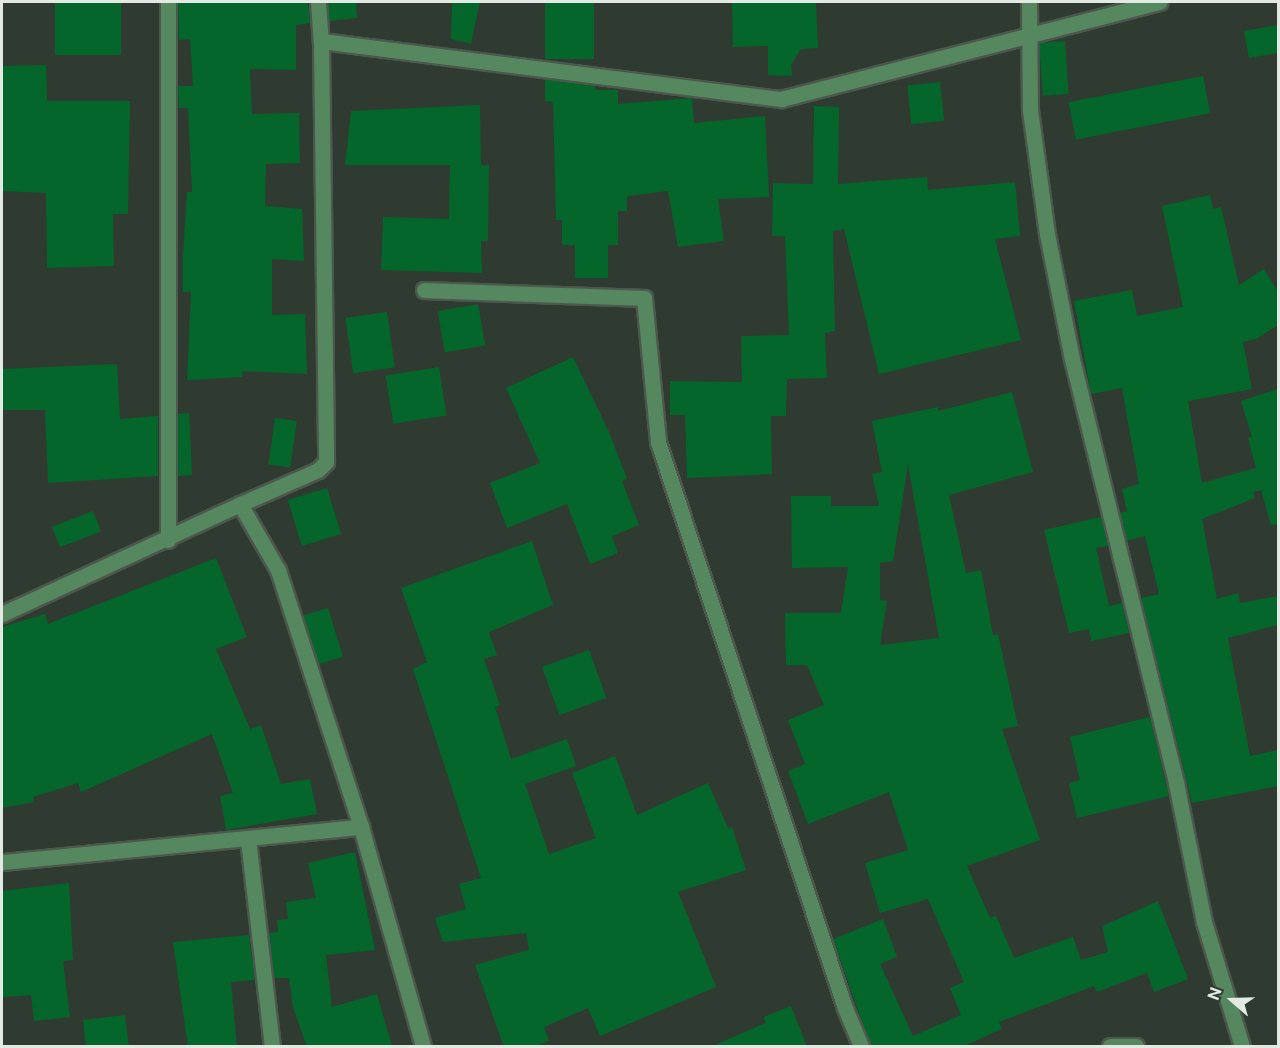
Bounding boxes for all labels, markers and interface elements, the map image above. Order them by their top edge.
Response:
north arrow [1202,970,1262,1030]
text: N [1204,985,1226,1003]

